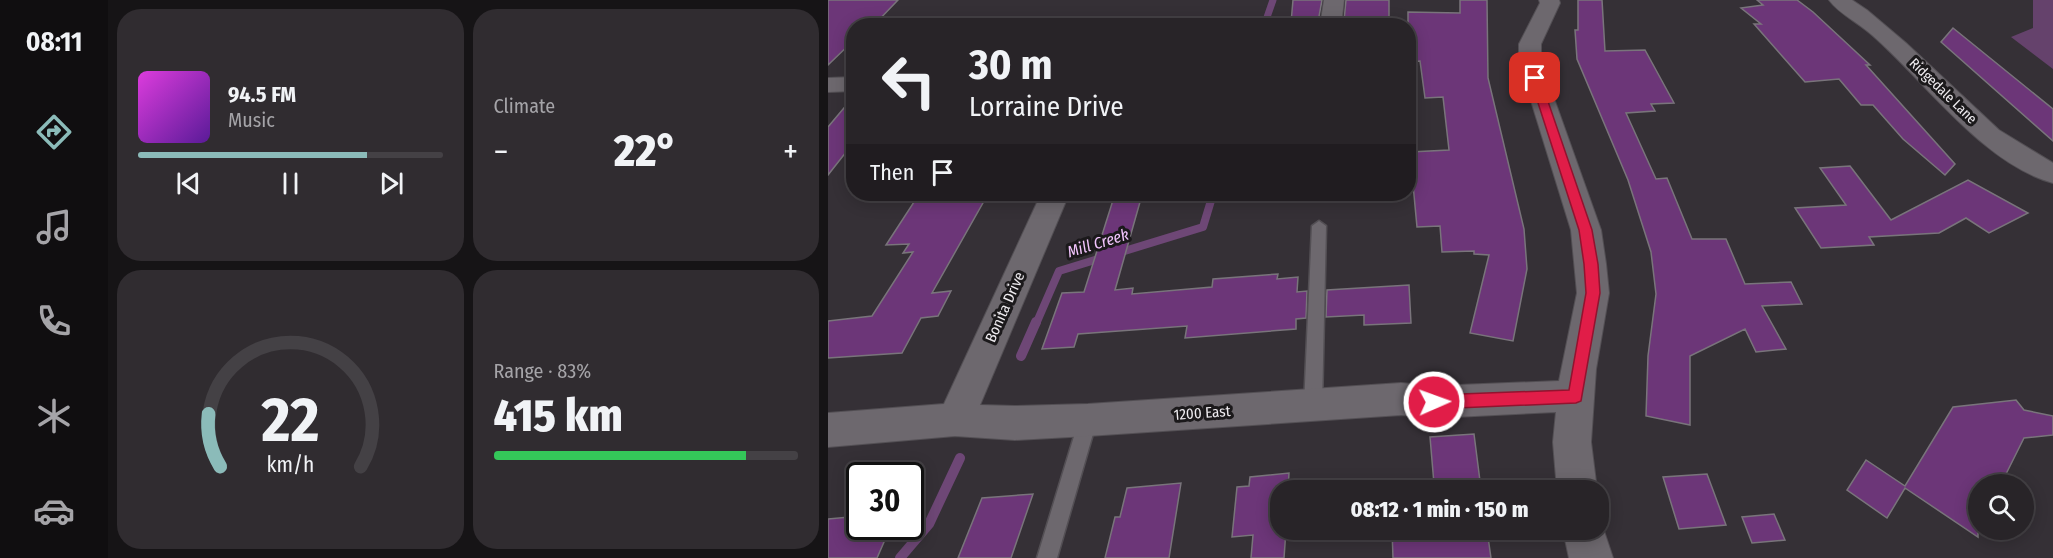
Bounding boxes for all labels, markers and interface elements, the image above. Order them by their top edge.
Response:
text: 08:11 [26,26,82,58]
text: 30 m [969,40,1053,90]
icon: left [870,42,948,120]
pin [1509,52,1560,103]
street label: Ridgedale Lane [1906,55,1980,127]
icon: arrive [1518,61,1551,94]
text: 94.5 FM [228,81,296,108]
text: Lorraine Drive [969,91,1124,123]
text: Climate [494,94,555,118]
text: Music [228,108,275,132]
icon: directions [33,111,75,153]
text: 22° [614,124,677,178]
text: − [494,132,508,172]
text: + [783,132,798,172]
icon: arrive [926,156,959,189]
text: Then [870,159,914,186]
icon: previous [172,167,205,200]
icon: pause [274,167,307,200]
icon: next [375,167,408,200]
icon: music [33,206,75,248]
water label: Mill Creek [1065,225,1131,261]
street label: Bonita Drive [981,269,1029,345]
icon: phone [33,300,75,342]
text: Range · 83% [494,359,591,383]
position arrow [1402,370,1466,434]
text: 22 [260,383,319,458]
text: 415 km [494,389,623,443]
icon: climate [33,395,75,437]
street label: 1200 East [1173,402,1231,424]
text: km/h [266,452,314,478]
speed limit sign: 30 [846,462,924,540]
map controls [1968,474,2034,540]
button: search [1968,474,2034,540]
icon: car [33,490,75,532]
text: 08:12 · 1 min · 150 m [1351,496,1528,523]

